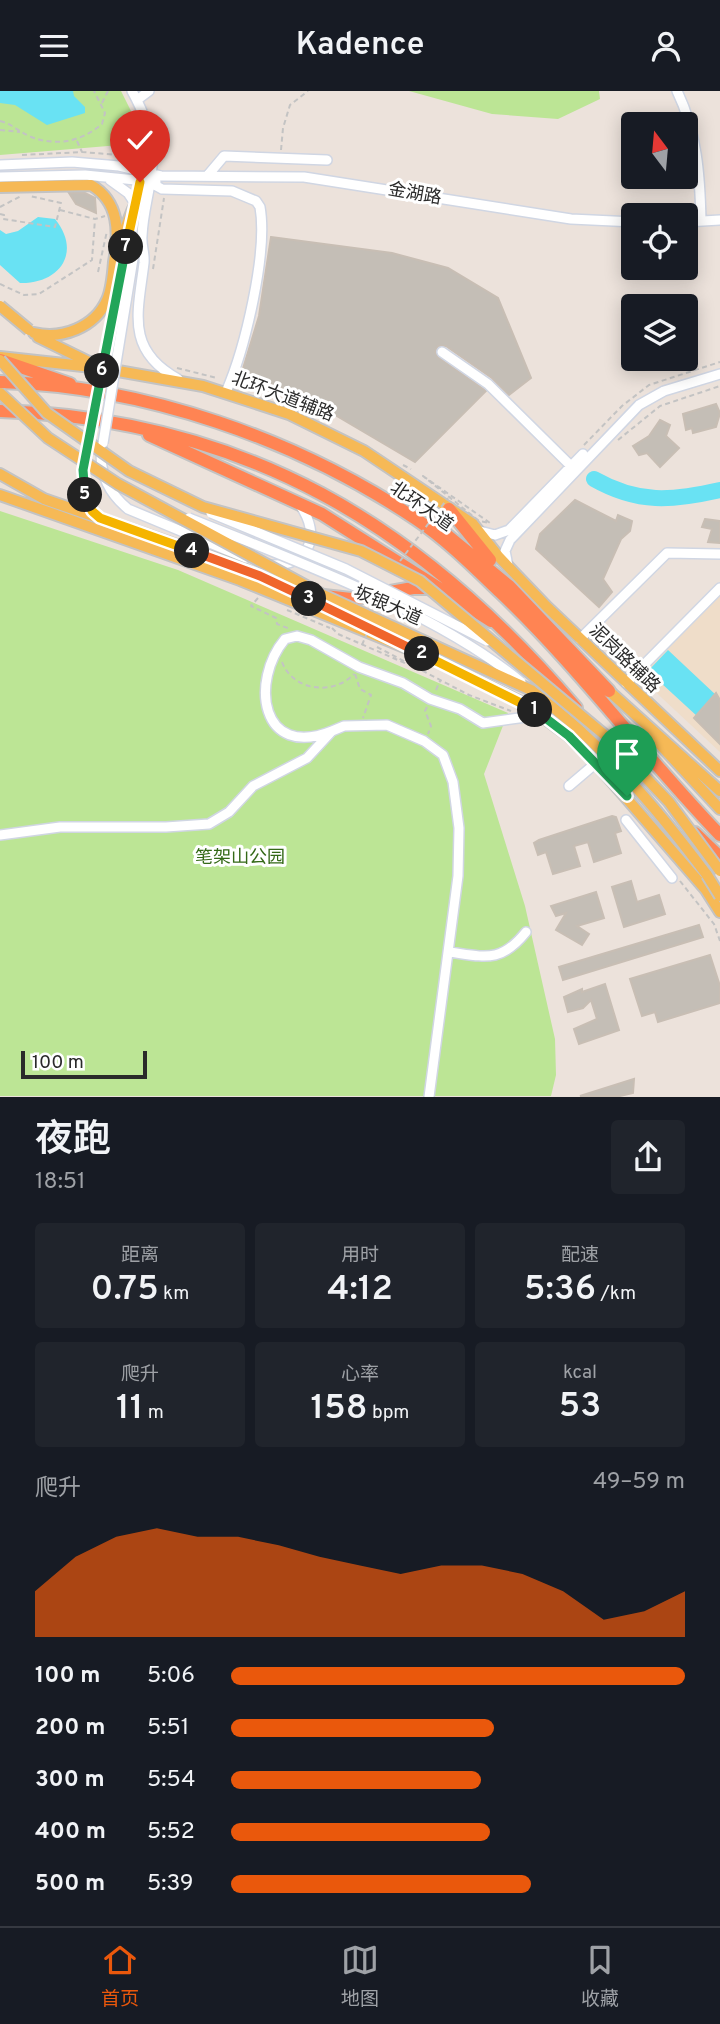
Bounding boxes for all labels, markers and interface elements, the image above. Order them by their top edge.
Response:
text: Kadence [296,26,424,66]
icon: menu [35,27,73,65]
icon: person [647,27,685,65]
pin [110,110,170,182]
north arrow [621,112,698,189]
map controls [621,112,698,371]
icon: check [121,121,159,159]
street label: 金湖路 [386,178,443,210]
button: locate [621,203,698,280]
pin: 7 [108,229,144,265]
text: 7 [120,234,131,258]
button: layers [621,294,698,371]
pin: 6 [84,353,119,389]
text: 6 [96,358,107,382]
street label: 北环大道辅路 [228,367,337,427]
pin: 5 [68,477,102,513]
street label: 北环大道 [385,477,457,537]
text: 5 [79,482,90,506]
pin: 4 [174,533,210,568]
text: 4 [185,538,198,562]
pin: 3 [292,581,326,617]
street label: 坂银大道 [350,581,425,632]
text: 3 [303,586,314,610]
street label: 泥岗路辅路 [584,620,664,699]
pin: 2 [404,637,440,671]
text: 2 [416,641,427,665]
pin: 1 [518,693,552,727]
text: 1 [531,697,538,721]
pin [597,724,657,796]
icon: arrive [608,735,646,773]
park label: 笔架山公园 [195,847,285,870]
scale bar [21,1048,147,1079]
text: 100 m [32,1051,84,1075]
text: 夜跑 [35,1117,111,1166]
button: share [611,1120,685,1194]
text: 18:51 [35,1168,86,1197]
text: 距离 [121,1244,159,1268]
text: 用时 [341,1244,379,1268]
text: 配速 [561,1244,599,1268]
text: 0.75 [91,1268,159,1312]
text: 4:12 [327,1268,393,1312]
text: 5:36 [524,1268,596,1312]
text: km [159,1282,189,1306]
text: /km [596,1282,636,1306]
text: kcal [563,1361,597,1385]
text: 爬升 [121,1363,159,1387]
text: 心率 [341,1363,379,1387]
text: 53 [559,1385,601,1429]
text: 11 [116,1387,143,1431]
text: 158 [311,1387,368,1431]
text: m [143,1401,164,1425]
text: bpm [368,1401,409,1425]
text: 49–59 m [593,1468,685,1497]
text: 爬升 [35,1475,81,1504]
text: 100 m [35,1662,100,1691]
text: 5:06 [147,1662,195,1691]
text: 200 m [35,1714,105,1743]
text: 5:51 [147,1714,189,1743]
text: 300 m [35,1766,105,1795]
text: 5:54 [147,1766,195,1795]
text: 400 m [35,1818,106,1847]
text: 5:52 [147,1818,195,1847]
text: 500 m [35,1870,105,1899]
text: 5:39 [147,1870,194,1899]
tab: 首页 [101,1941,139,2012]
tab: 地图 [341,1941,379,2012]
tab: 收藏 [581,1941,619,2012]

